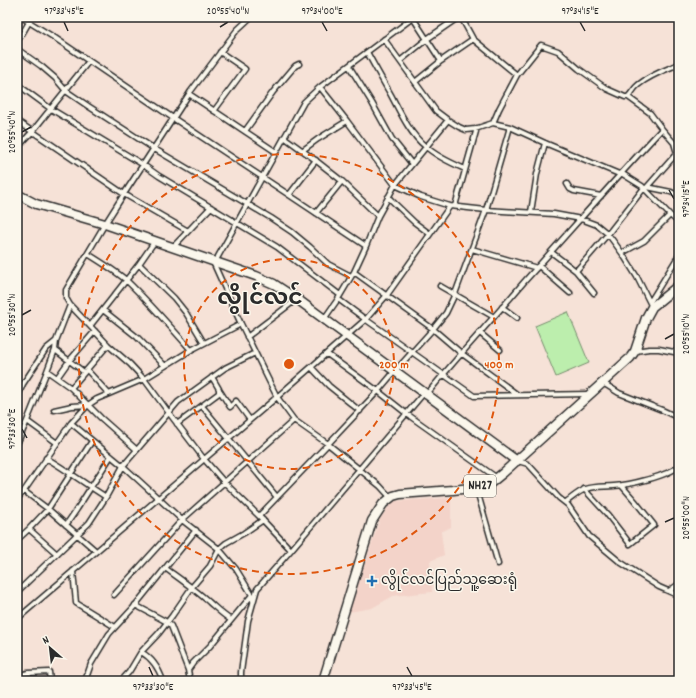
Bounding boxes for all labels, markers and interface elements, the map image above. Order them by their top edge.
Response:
text: 97°33'45"E [44,5,84,19]
text: 20°55'40"N [207,5,249,19]
text: 97°34'00"E [301,5,343,19]
text: 97°34'15"E [561,5,599,19]
text: 20°55'40"N [6,111,20,153]
text: 97°34'15"E [680,180,694,218]
district label: လွိုင်လင် [217,281,303,315]
text: 20°55'30"N [6,294,20,336]
text: 20°55'10"N [680,314,694,354]
centre of rings [282,357,296,371]
text: 200 m [379,357,409,374]
text: 400 m [484,357,514,374]
text: 97°33'30"E [6,408,20,449]
road number: NH27 [464,475,496,497]
text: 20°55'00"N [680,496,694,540]
place label: လွိုင်လင်ပြည်သူ့ဆေးရုံ [381,569,517,591]
marker: လွိုင်လင်ပြည်သူ့ဆေးရုံ [366,575,378,587]
north arrow [30,628,70,668]
text: N [40,632,53,649]
text: 97°33'30"E [133,681,174,695]
text: 97°33'45"E [392,681,432,695]

